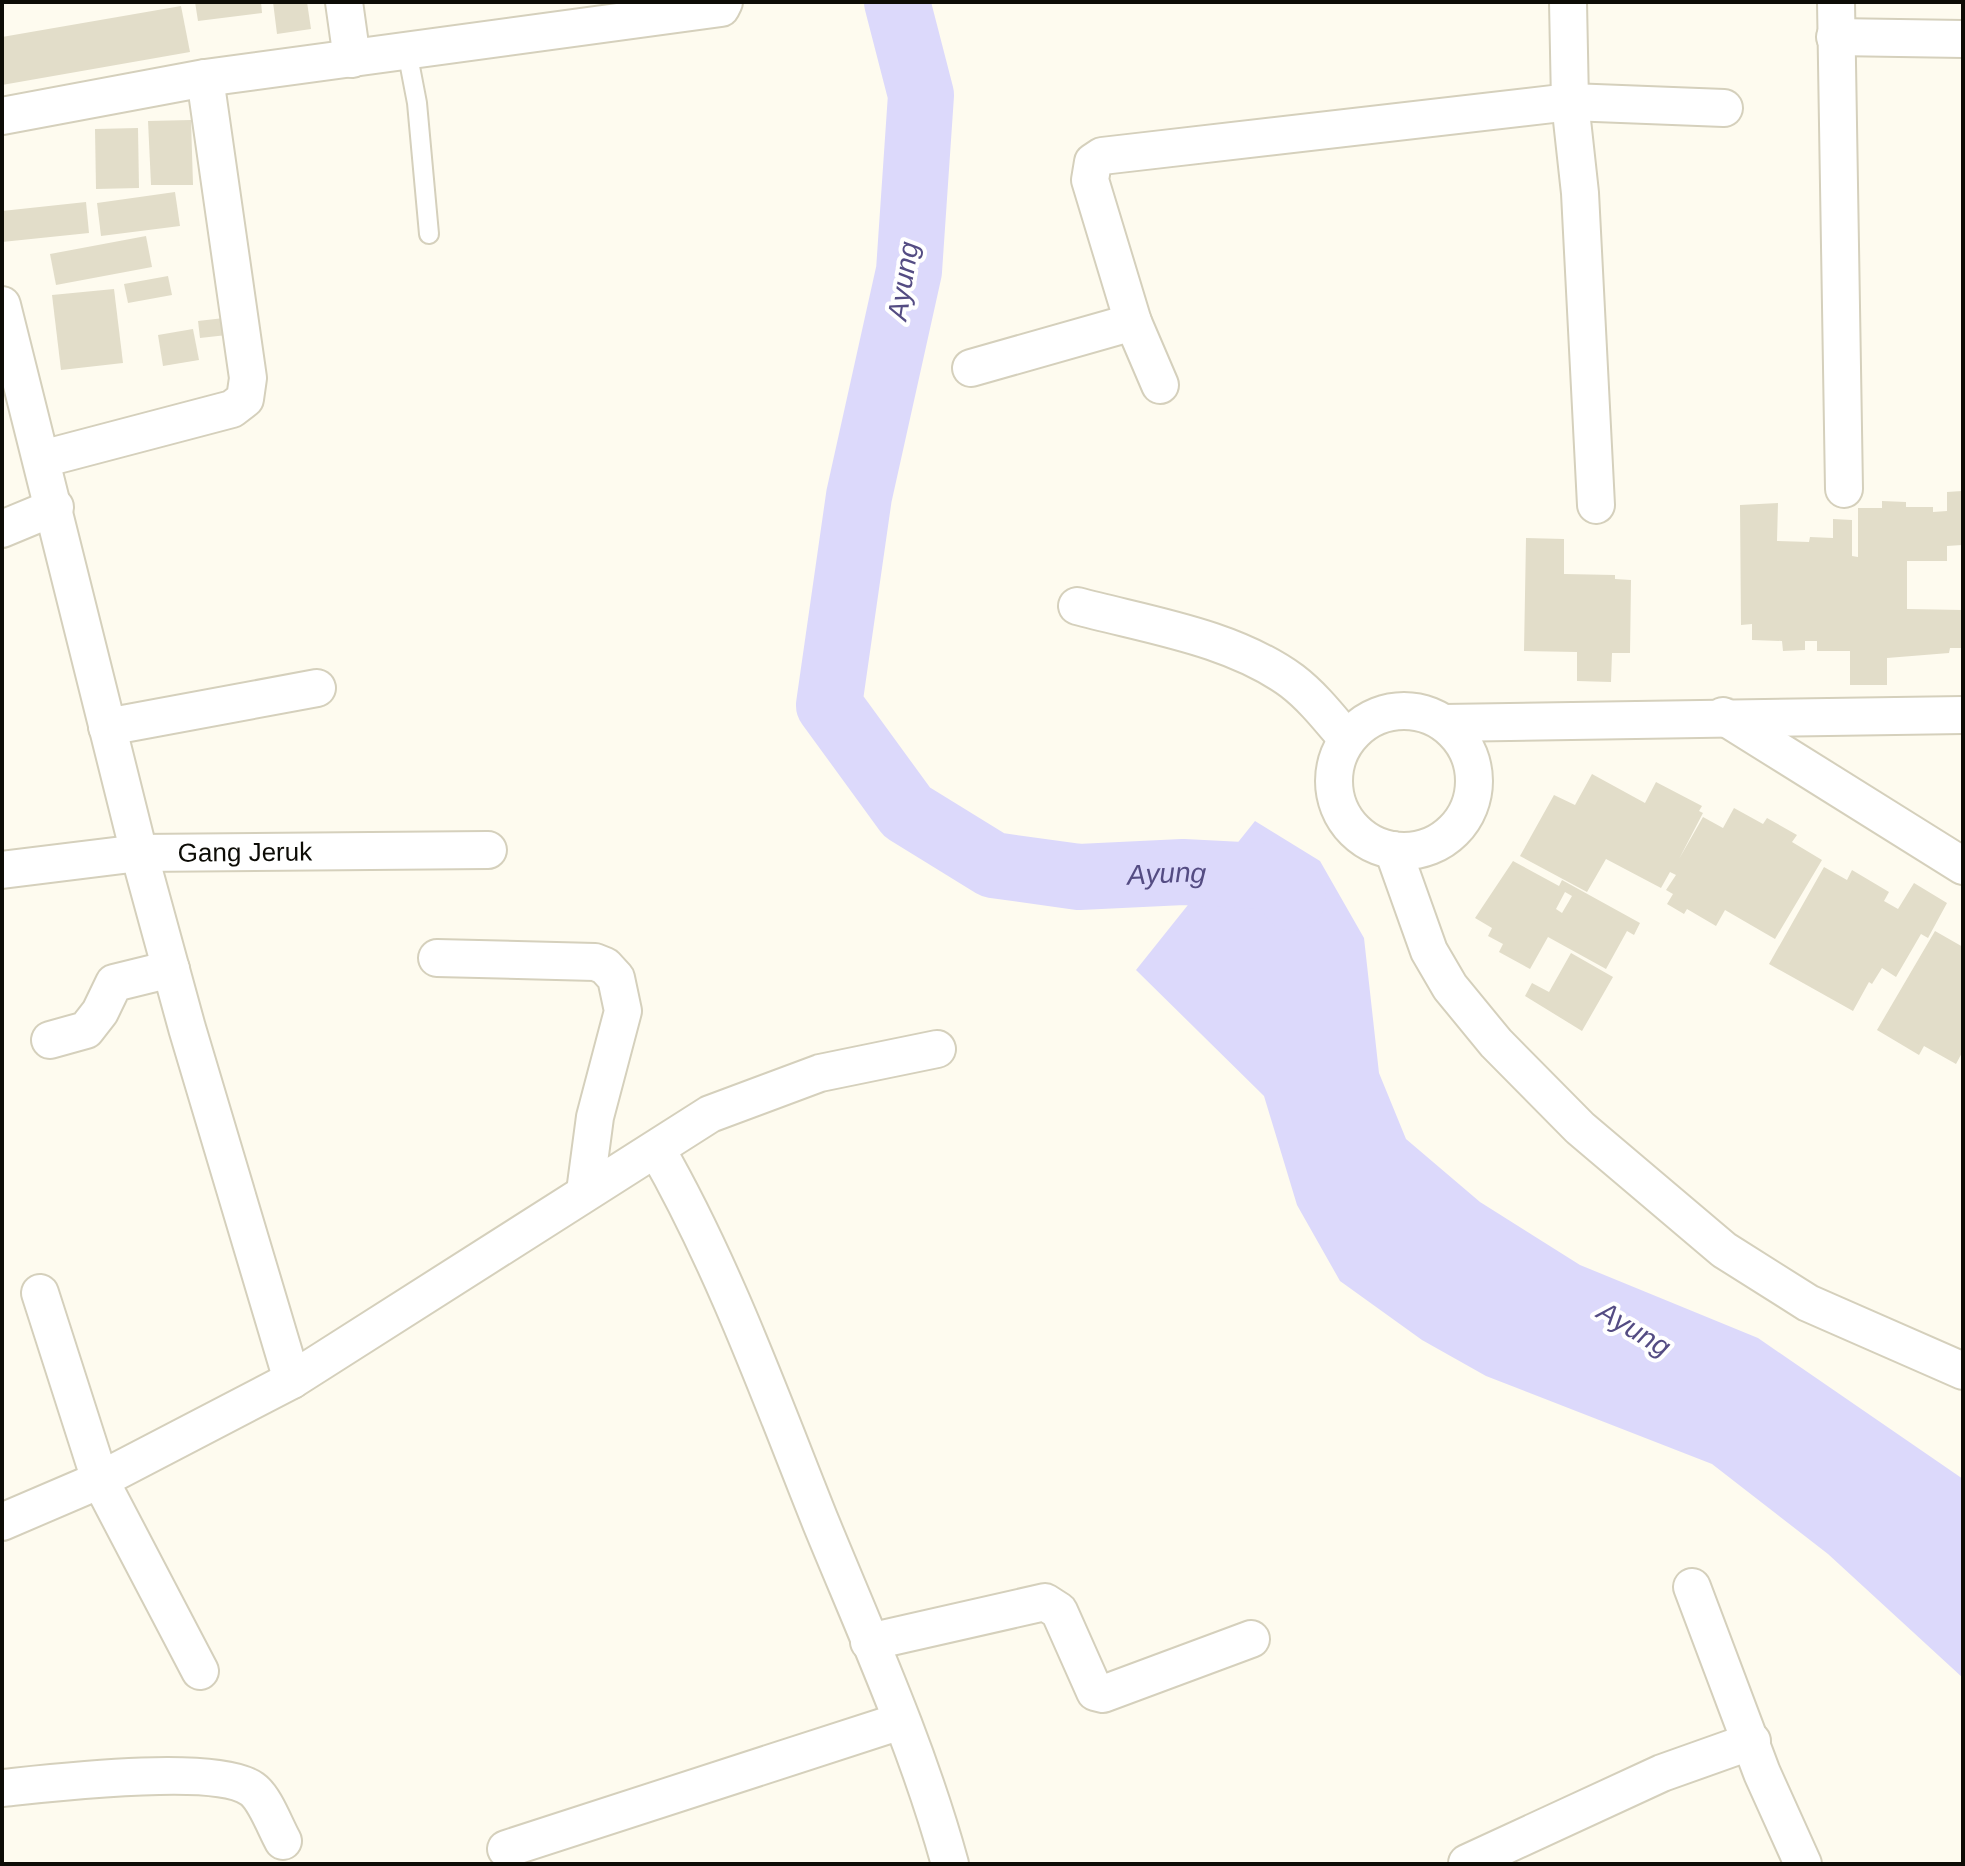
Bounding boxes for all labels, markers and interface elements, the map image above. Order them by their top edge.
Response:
water label: Ayung [881,239,925,324]
street label: Gang Jeruk [178,837,313,868]
water label: Ayung [1124,856,1207,890]
water label: Ayung [1590,1294,1676,1363]

